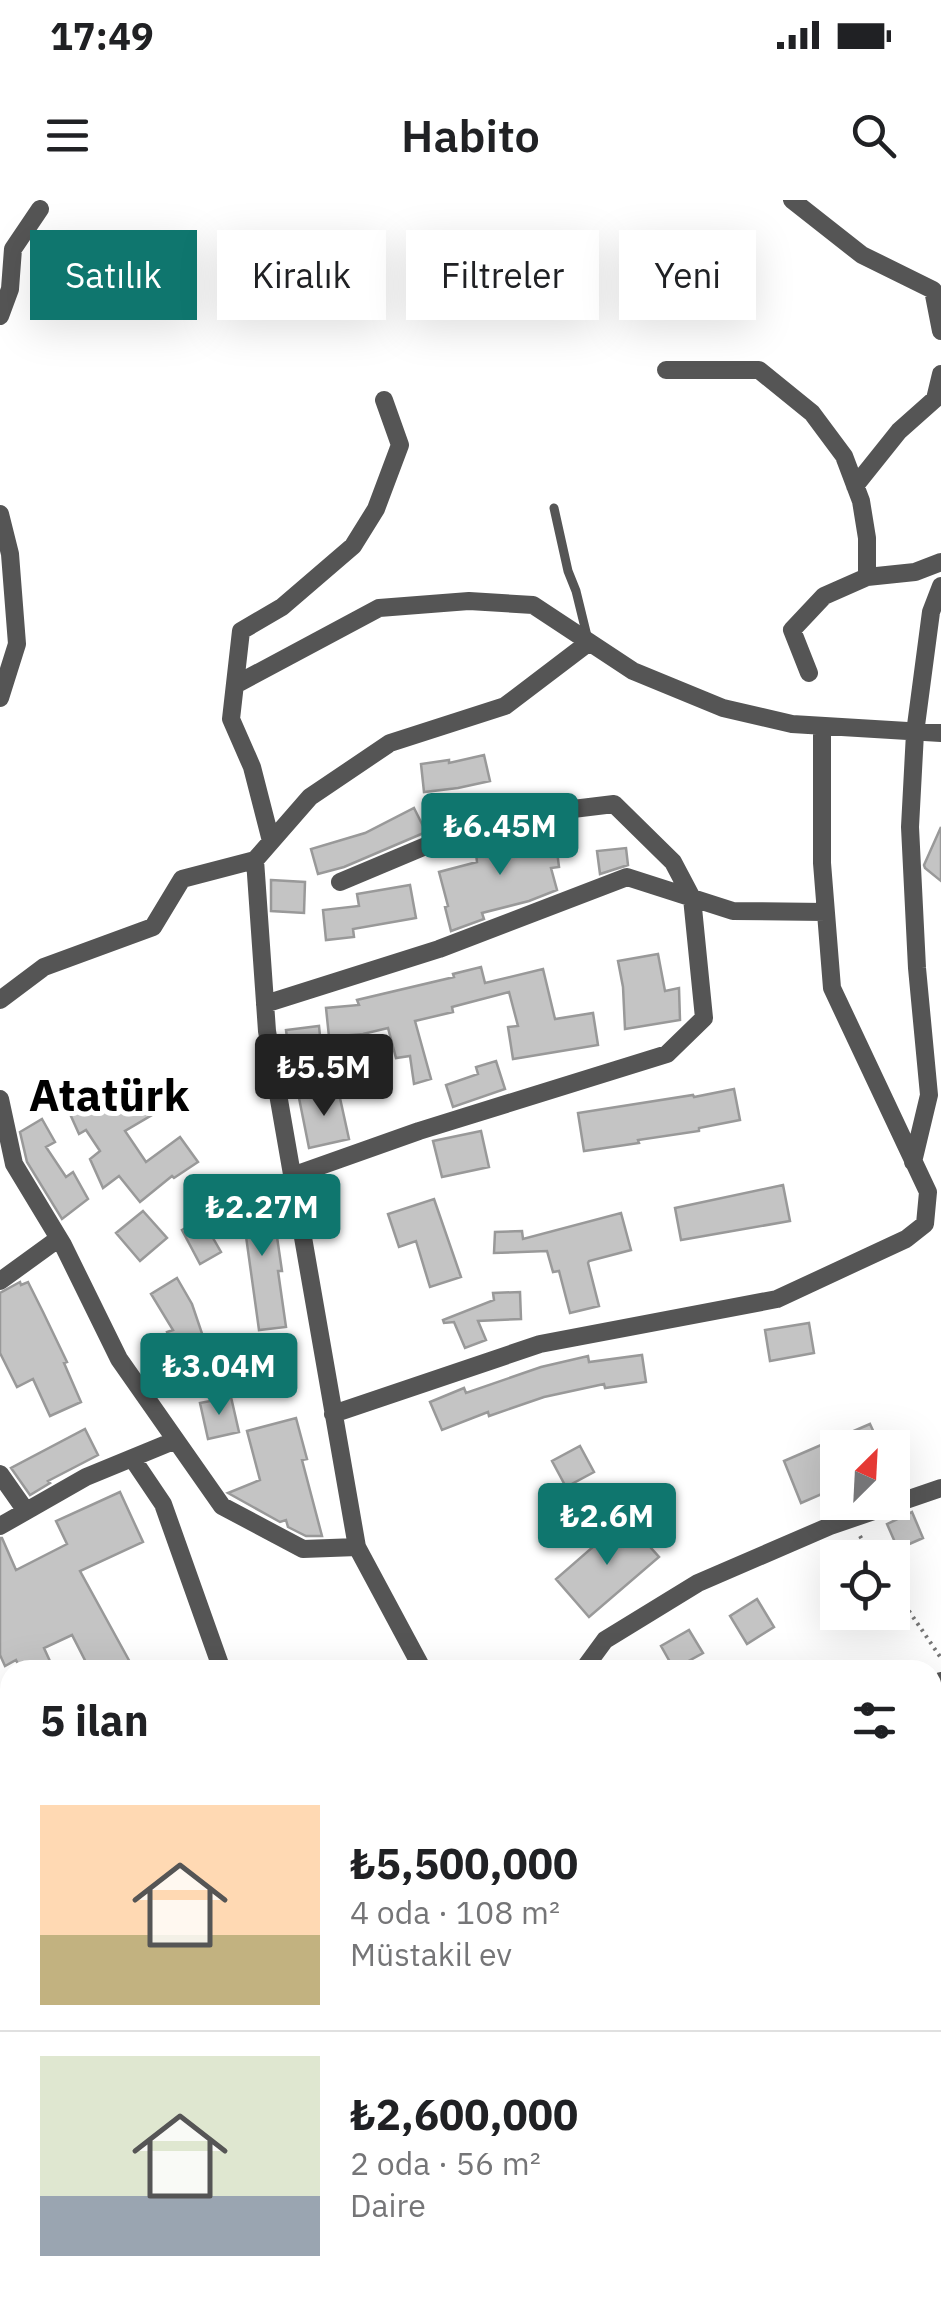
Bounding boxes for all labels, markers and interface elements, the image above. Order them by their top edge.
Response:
text: 17:49 [50,11,154,60]
text: Habito [401,106,540,164]
icon: menu [40,108,95,163]
icon: search [846,108,901,163]
chip: Satılık [30,230,197,320]
chip: Kiralık [217,230,386,320]
chip: Filtreler [406,230,599,320]
chip: Yeni [619,230,756,320]
pin: ₺6.45M [419,793,581,878]
text: ₺6.45M [443,804,557,846]
pin: ₺5.5M [254,1034,394,1119]
text: ₺5.5M [277,1045,371,1087]
district label: Atatürk [29,1065,189,1123]
pin: ₺2.27M [181,1174,343,1259]
text: ₺2.27M [205,1185,319,1227]
pin: ₺3.04M [138,1333,300,1418]
text: ₺3.04M [162,1344,276,1386]
north arrow [820,1430,910,1520]
map controls [820,1430,910,1630]
pin: ₺2.6M [537,1483,677,1568]
text: ₺2.6M [560,1494,654,1536]
button: locate [820,1540,910,1630]
text: 5 ilan [40,1693,149,1748]
icon: filters [847,1693,902,1748]
text: ₺5,500,000 [350,1836,578,1891]
icon: home [120,1845,240,1965]
text: 4 oda · 108 m² [350,1891,560,1933]
text: Müstakil ev [350,1933,512,1975]
text: ₺2,600,000 [350,2087,578,2142]
icon: home [120,2096,240,2216]
text: 2 oda · 56 m² [350,2142,541,2184]
text: Daire [350,2184,426,2226]

